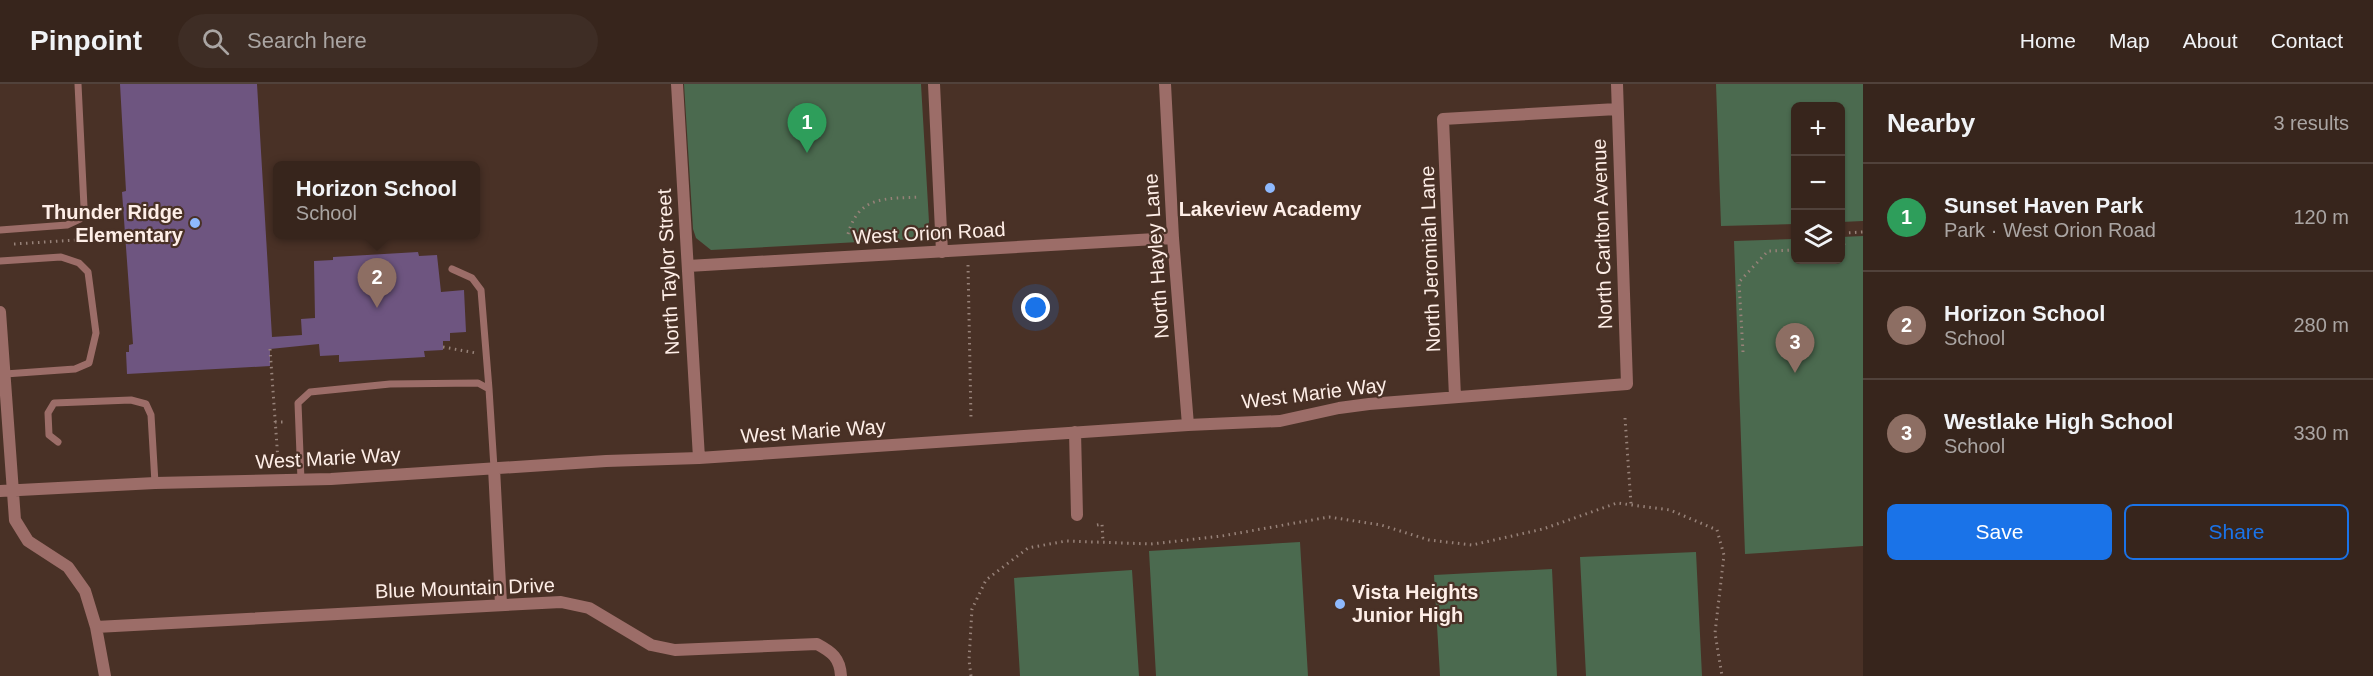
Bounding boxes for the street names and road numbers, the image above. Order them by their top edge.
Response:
street label: North Carlton Avenue [1588,138,1616,330]
street label: North Jeromiah Lane [1416,165,1444,353]
street label: North Hayley Lane [1139,173,1173,339]
street label: North Taylor Street [653,188,683,356]
street label: West Orion Road [852,218,1006,248]
street label: West Marie Way [1240,373,1388,413]
street label: West Marie Way [740,415,886,447]
street label: West Marie Way [255,443,401,473]
street label: Blue Mountain Drive [375,574,555,602]

